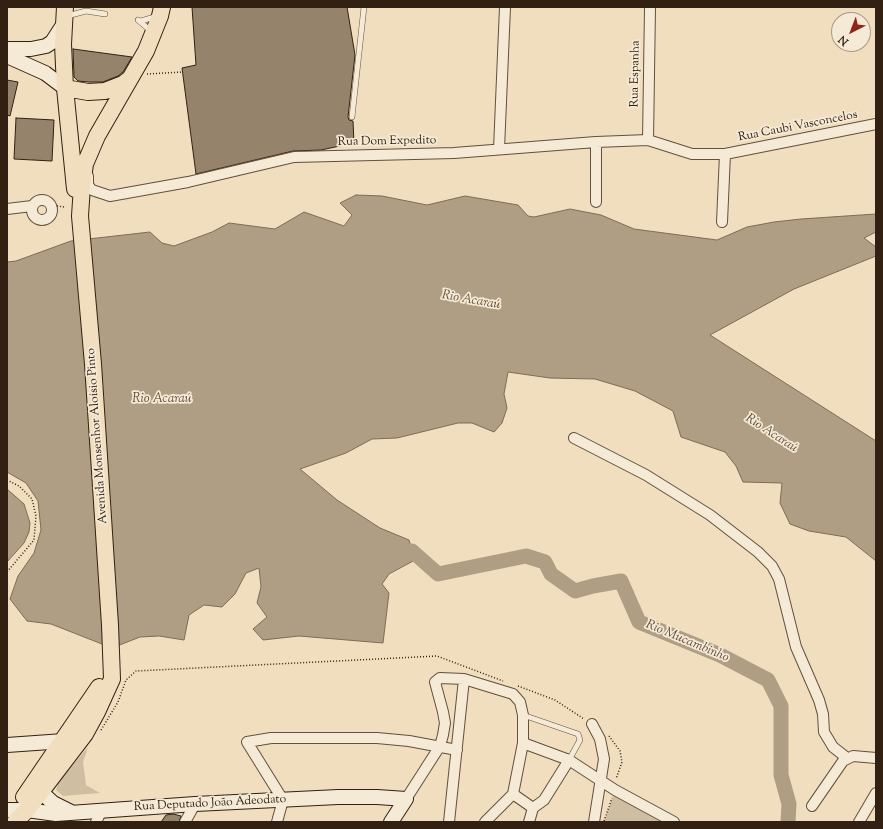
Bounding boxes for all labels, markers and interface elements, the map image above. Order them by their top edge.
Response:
north arrow [831,12,871,52]
text: N [835,31,852,49]
street label: Rua Espanha [628,40,644,108]
street label: Rua Caubi Vasconcelos [737,108,859,146]
street label: Rua Dom Expedito [338,134,436,150]
water label: Rio Acaraú [440,288,502,314]
street label: Avenida Monsenhor Aloísio Pinto [85,348,111,524]
water label: Rio Acaraú [132,392,192,408]
water label: Rio Acaraú [742,411,800,457]
water label: Rio Mucambinho [643,617,731,667]
street label: Rua Deputado João Adeodato [134,793,286,815]

